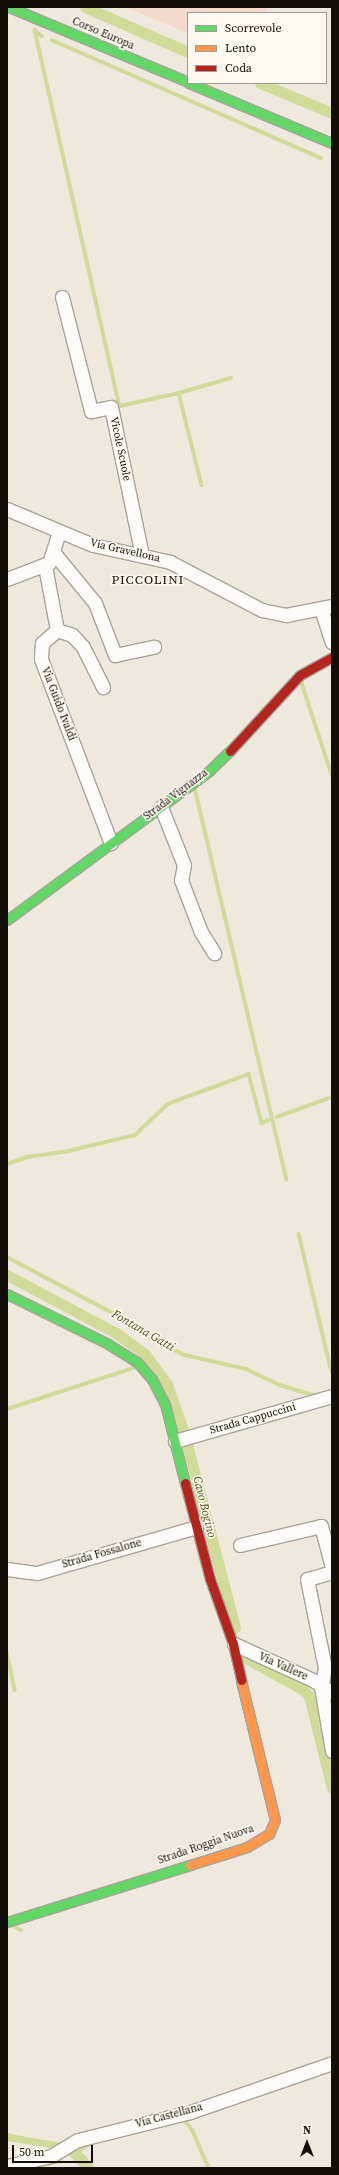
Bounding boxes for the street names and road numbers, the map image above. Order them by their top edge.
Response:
street label: Corso Europa [70,15,136,53]
street label: Vicole Scuole [107,416,133,482]
street label: Via Gravellona [89,537,161,565]
street label: Via Guido Ivaldi [38,665,78,743]
street label: Strada Vignazza [141,766,211,824]
street label: Strada Cappuccini [209,1400,297,1438]
street label: Strada Fossalone [61,1536,143,1572]
street label: Via Vallere [256,1650,310,1684]
street label: Strada Roggia Nuova [156,1822,256,1868]
street label: Via Castellana [134,2101,204,2131]

